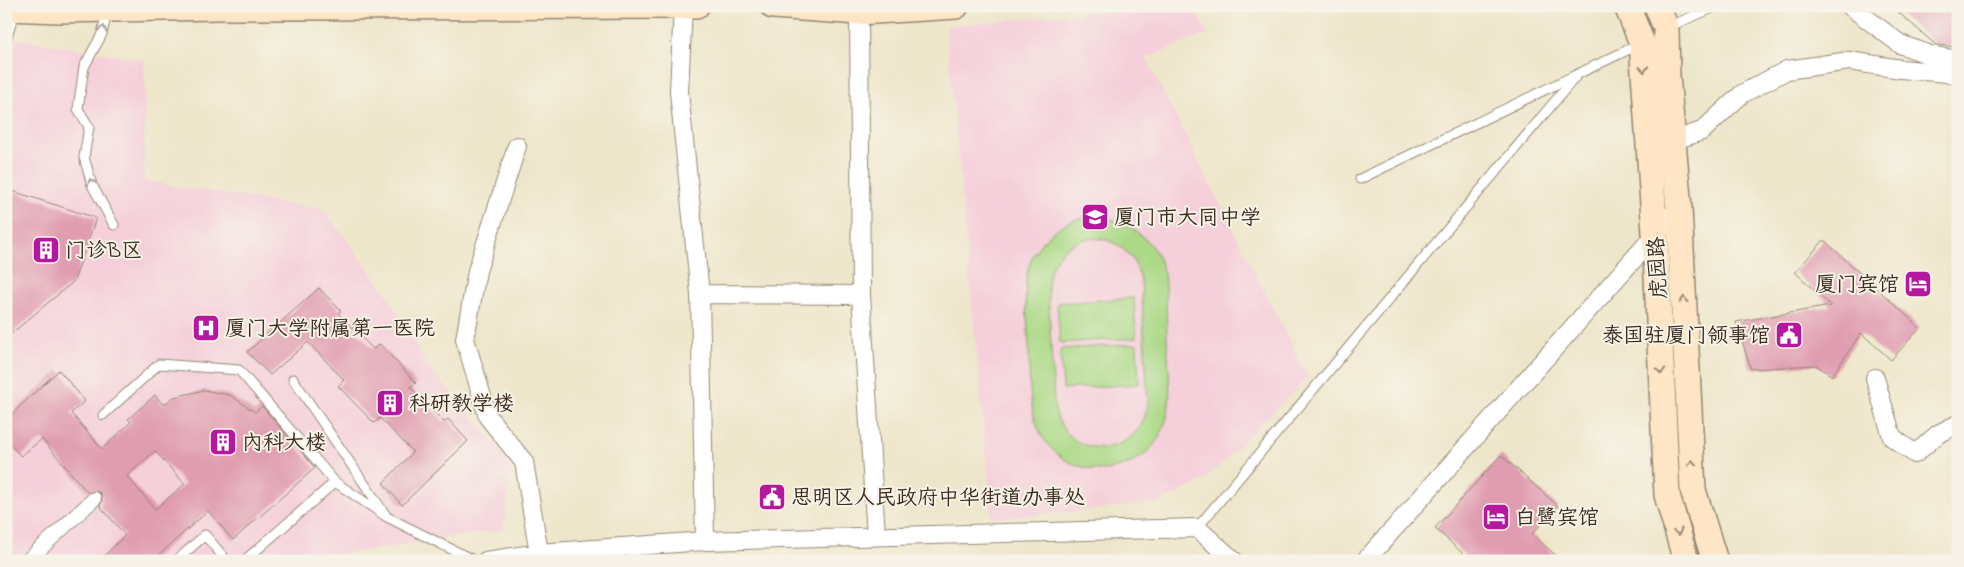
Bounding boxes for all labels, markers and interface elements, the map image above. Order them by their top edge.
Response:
one-way arrow [97,26,107,34]
one-way arrow [1639,66,1650,74]
one-way arrow [87,178,97,187]
school or university icon: 厦门市大同中学 [1080,202,1110,232]
place label: 厦门市大同中学 [1114,204,1261,234]
building icon: 门诊B区 [31,235,61,265]
street label: 虎园路 [1642,236,1676,300]
place label: 门诊B区 [65,237,142,267]
hotel icon: 厦门宾馆 [1903,269,1933,299]
place label: 厦门宾馆 [1815,271,1899,301]
one-way arrow [1678,296,1689,304]
hospital icon: 厦门大学附属第一医院 [191,313,221,343]
place label: 厦门大学附属第一医院 [225,315,435,345]
public building icon: 泰国驻厦门领事馆 [1774,320,1804,350]
place label: 泰国驻厦门领事馆 [1602,322,1770,352]
one-way arrow [1656,368,1667,376]
building icon: 科研教学楼 [375,388,405,418]
place label: 科研教学楼 [409,390,514,420]
building icon: 内科大楼 [208,427,238,457]
place label: 内科大楼 [242,429,326,459]
one-way arrow [1687,458,1698,466]
public building icon: 思明区人民政府中华街道办事处 [757,482,787,512]
place label: 思明区人民政府中华街道办事处 [791,484,1085,514]
hotel icon: 白鹭宾馆 [1481,502,1511,532]
place label: 白鹭宾馆 [1515,504,1599,534]
one-way arrow [1673,528,1683,536]

